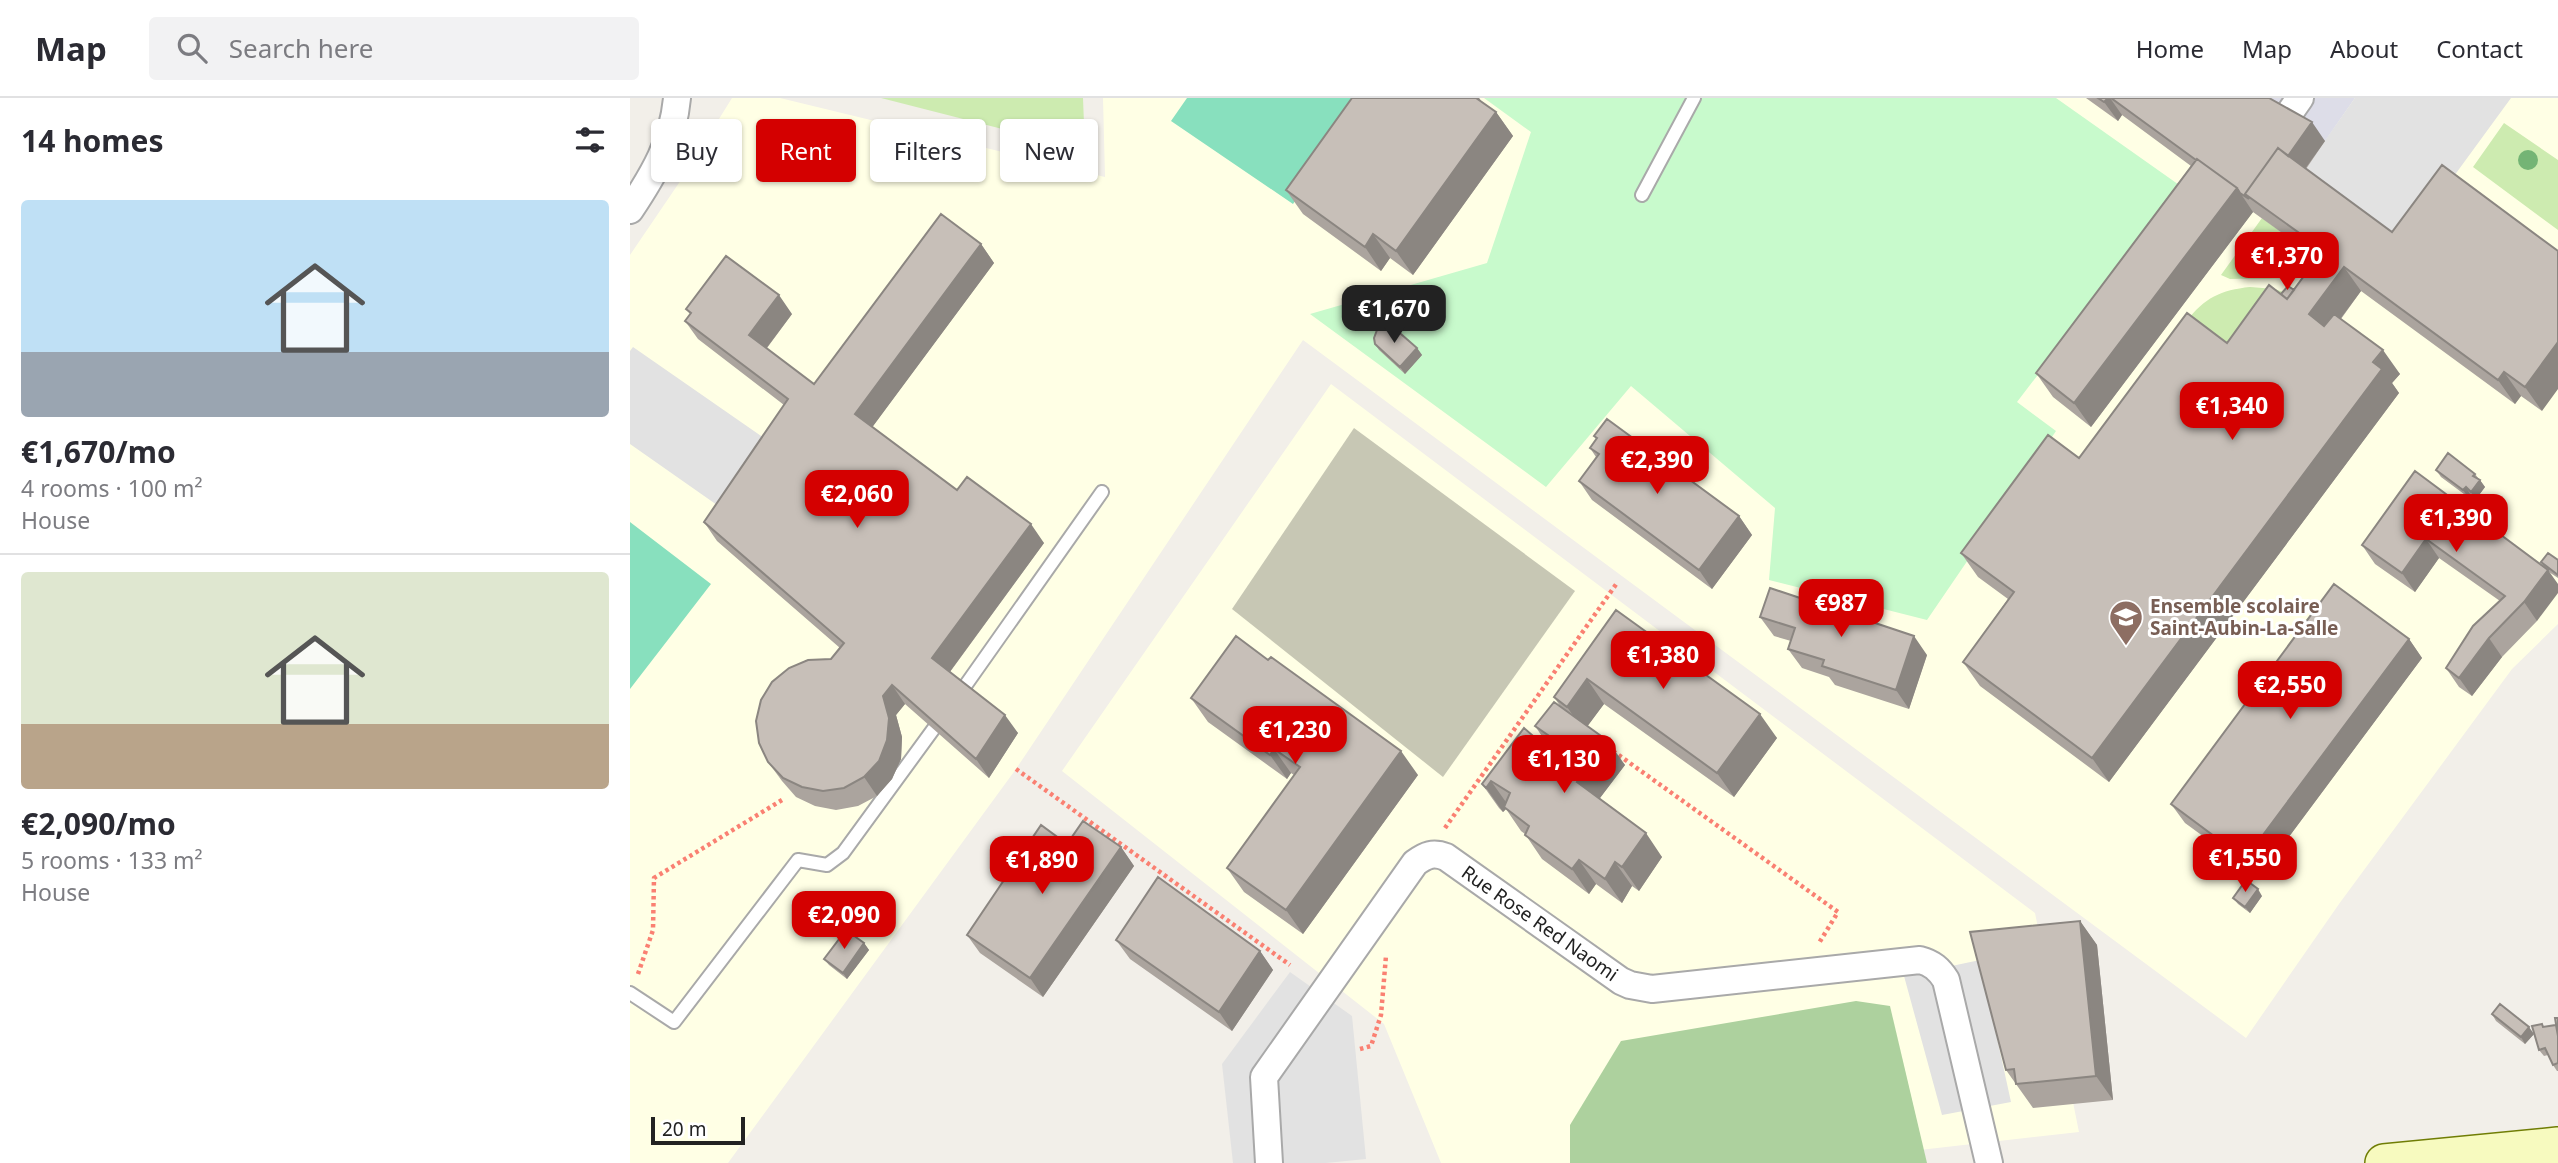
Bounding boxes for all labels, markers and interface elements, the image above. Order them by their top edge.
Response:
search box [149,17,639,80]
text: Map [35,26,107,71]
icon: search [173,29,211,67]
text: Search here [229,30,373,66]
text: Home [2136,32,2204,65]
text: Map [2242,32,2292,65]
text: About [2330,32,2398,65]
text: Contact [2436,32,2523,65]
chip: Buy [651,119,742,182]
chip: Rent [756,119,856,182]
chip: Filters [870,119,986,182]
chip: New [1000,119,1098,182]
text: 14 homes [21,120,164,161]
icon: filters [571,121,609,159]
pin: €1,370 [2230,232,2344,292]
text: €1,370 [2251,239,2323,271]
icon: home [252,245,378,371]
pin: €1,670 [1337,286,1451,345]
text: €1,670 [1358,292,1430,324]
pin: €1,340 [2175,382,2289,442]
text: €1,340 [2196,389,2268,421]
text: €1,670/mo [21,431,176,472]
pin: €2,390 [1600,436,1714,496]
text: €2,390 [1621,443,1693,475]
pin: €2,060 [800,470,914,530]
text: 4 rooms · 100 m² [21,472,203,504]
text: €2,060 [821,477,893,509]
pin: €1,390 [2399,494,2513,554]
text: €1,390 [2420,501,2492,533]
text: House [21,504,90,536]
pin: €987 [1800,580,1882,639]
text: €987 [1815,586,1867,618]
place label: Ensemble scolaire Saint-Aubin-La-Salle [2150,593,2338,641]
school or university icon: Ensemble scolaire Saint-Aubin-La-Salle [2107,598,2145,647]
icon: home [252,617,378,743]
pin: €1,380 [1606,632,1720,691]
text: €1,380 [1627,638,1699,670]
pin: €2,550 [2233,662,2347,721]
text: €2,550 [2254,668,2326,700]
pin: €1,230 [1238,706,1352,766]
text: €1,230 [1259,713,1331,745]
pin: €1,130 [1507,736,1621,795]
text: €1,130 [1528,742,1600,774]
text: €2,090/mo [21,803,176,844]
pin: €1,550 [2188,834,2302,894]
pin: €1,890 [985,836,1099,896]
text: €1,550 [2209,841,2281,873]
text: €1,890 [1006,843,1078,875]
text: 5 rooms · 133 m² [21,844,203,876]
street label: Rue Rose Red Naomi [1456,859,1624,987]
text: House [21,876,90,908]
pin: €2,090 [787,892,901,951]
text: €2,090 [808,898,880,930]
scale bar [651,1114,746,1146]
text: 20 m [662,1116,706,1142]

